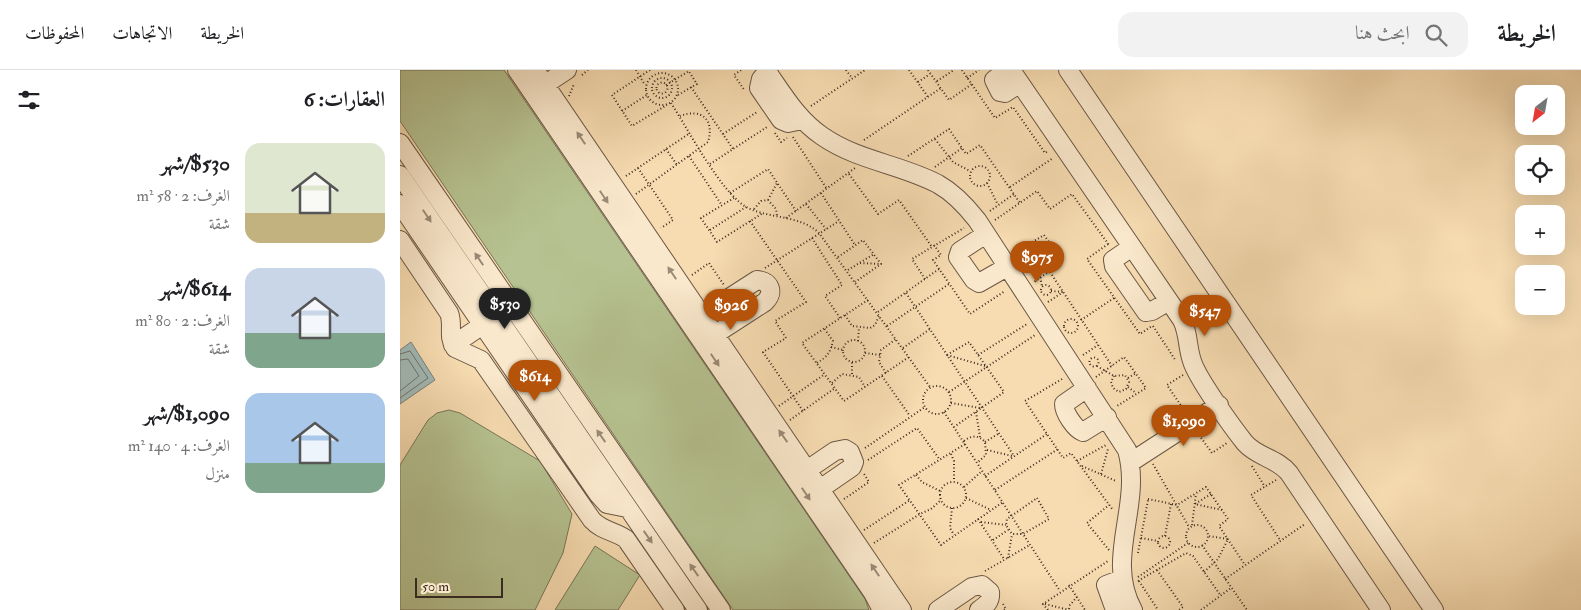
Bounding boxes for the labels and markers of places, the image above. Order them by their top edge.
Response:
pin: $975 [1007,240,1067,283]
pin: $530 [475,288,535,330]
pin: $926 [701,288,761,331]
pin: $547 [1175,294,1235,337]
pin: $614 [505,360,565,402]
pin: $1,090 [1143,404,1225,447]

